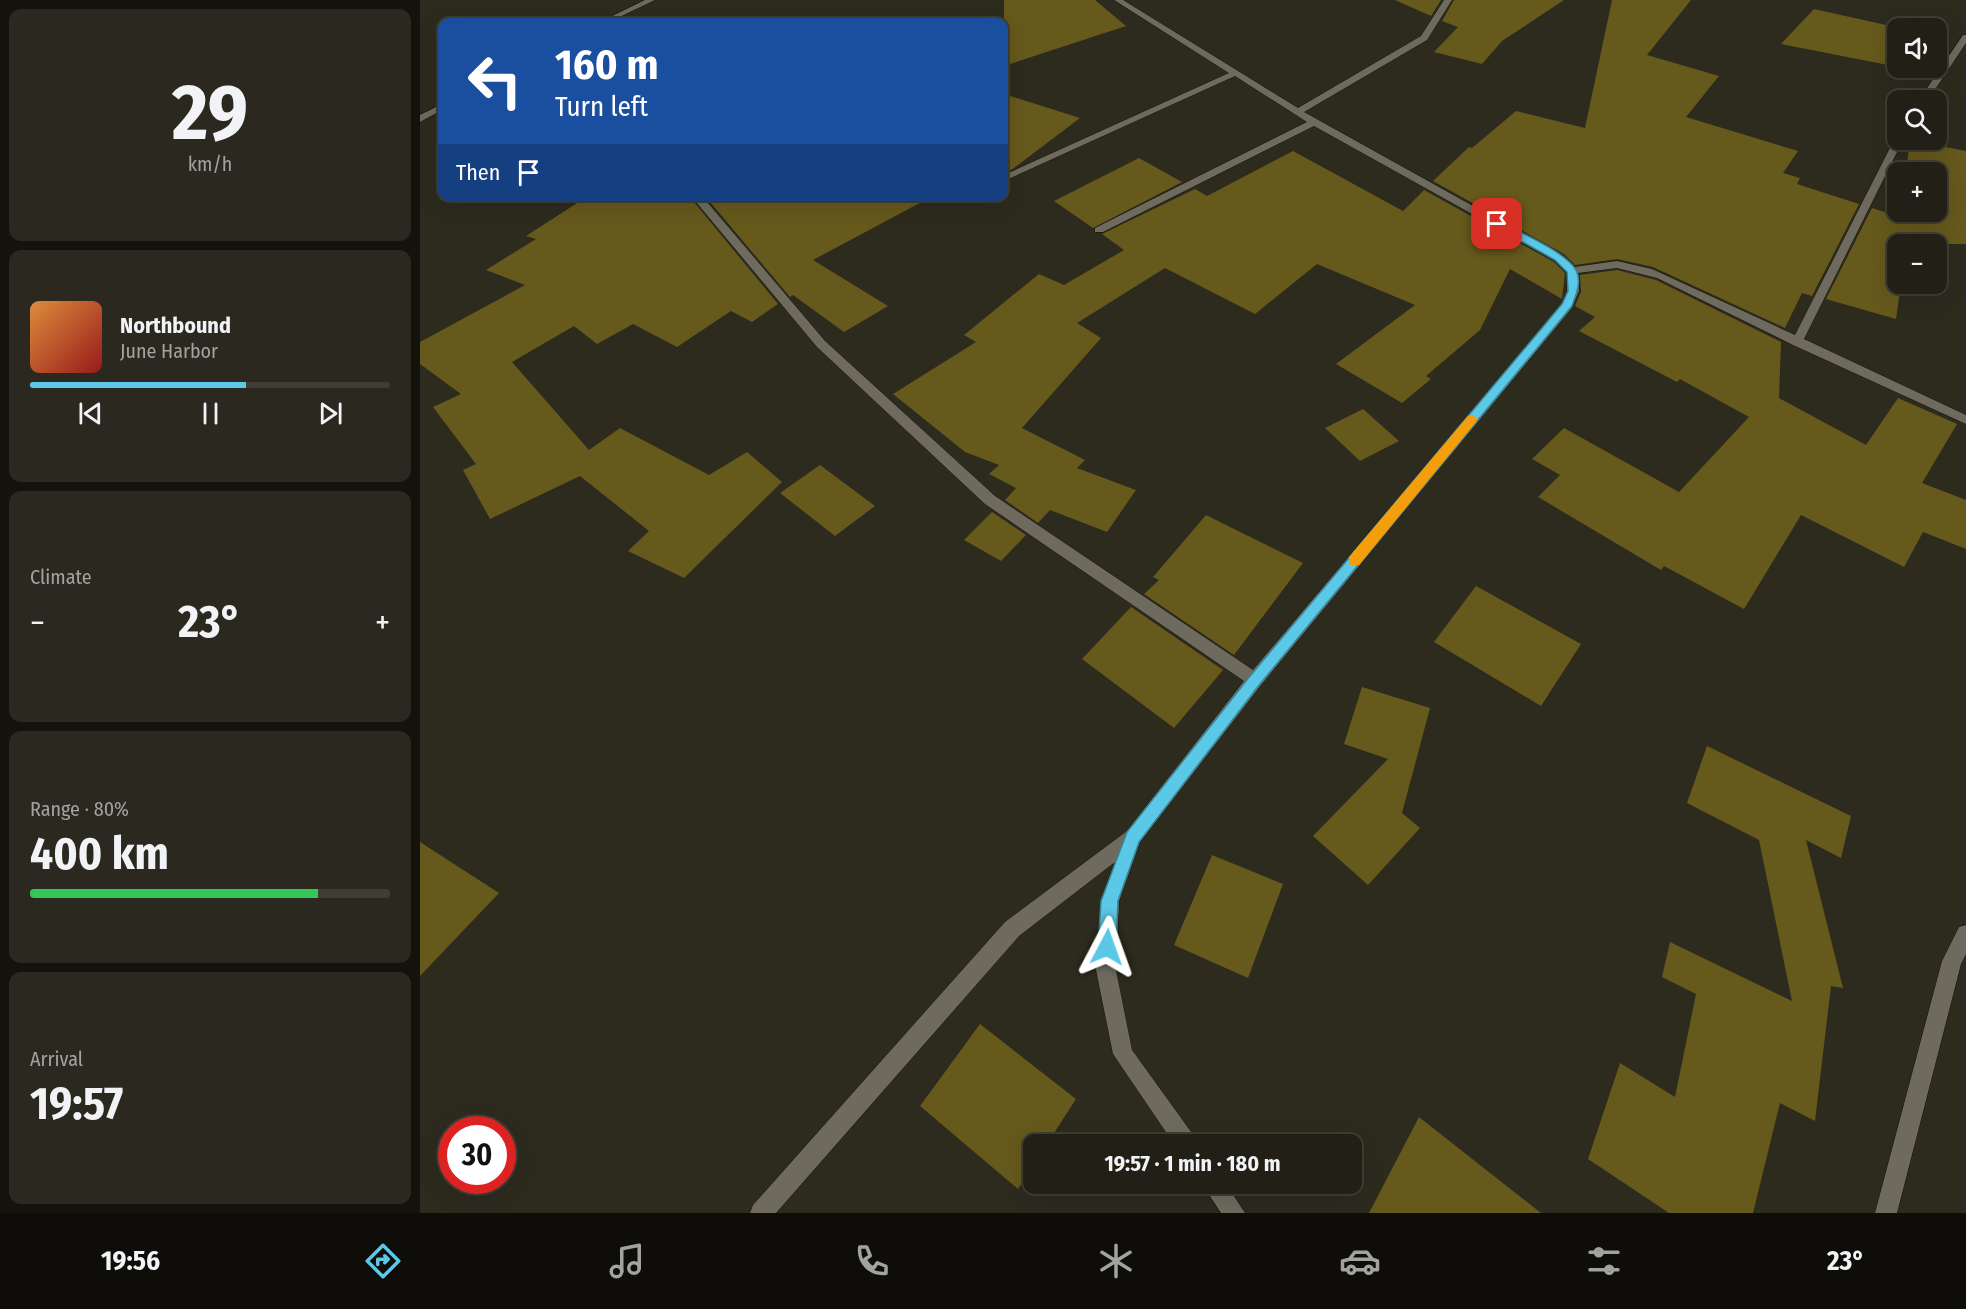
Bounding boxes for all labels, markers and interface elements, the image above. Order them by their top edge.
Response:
map controls [1887,18,1947,294]
button: sound [1887,18,1947,78]
text: 160 m [555,40,658,90]
icon: left [456,42,534,120]
text: 29 [172,66,248,160]
button: search [1887,90,1947,150]
text: Turn left [555,91,648,123]
text: km/h [188,152,232,176]
icon: arrive [512,156,545,189]
text: Then [456,159,500,186]
button: + [1887,162,1947,222]
pin [1471,198,1522,249]
icon: arrive [1480,207,1513,240]
button: − [1887,234,1947,294]
text: Northbound [120,312,231,339]
text: June Harbor [120,339,218,363]
icon: previous [74,397,107,430]
icon: pause [194,397,227,430]
icon: next [314,397,347,430]
text: Climate [30,565,92,589]
text: 23° [178,595,242,649]
text: − [30,603,45,643]
text: + [375,603,390,643]
text: Range · 80% [30,797,129,821]
text: 400 km [30,827,169,881]
position arrow [1075,915,1139,979]
text: Arrival [30,1047,83,1071]
text: 19:57 [30,1077,123,1131]
speed limit sign: 30 [438,1116,516,1194]
text: 19:57 · 1 min · 180 m [1104,1150,1281,1177]
icon: directions [362,1240,404,1282]
icon: music [606,1240,648,1282]
icon: phone [851,1240,893,1282]
icon: climate [1095,1240,1137,1282]
icon: car [1339,1240,1381,1282]
icon: filters [1583,1240,1625,1282]
text: 19:56 [101,1245,160,1277]
text: 23° [1827,1245,1865,1277]

